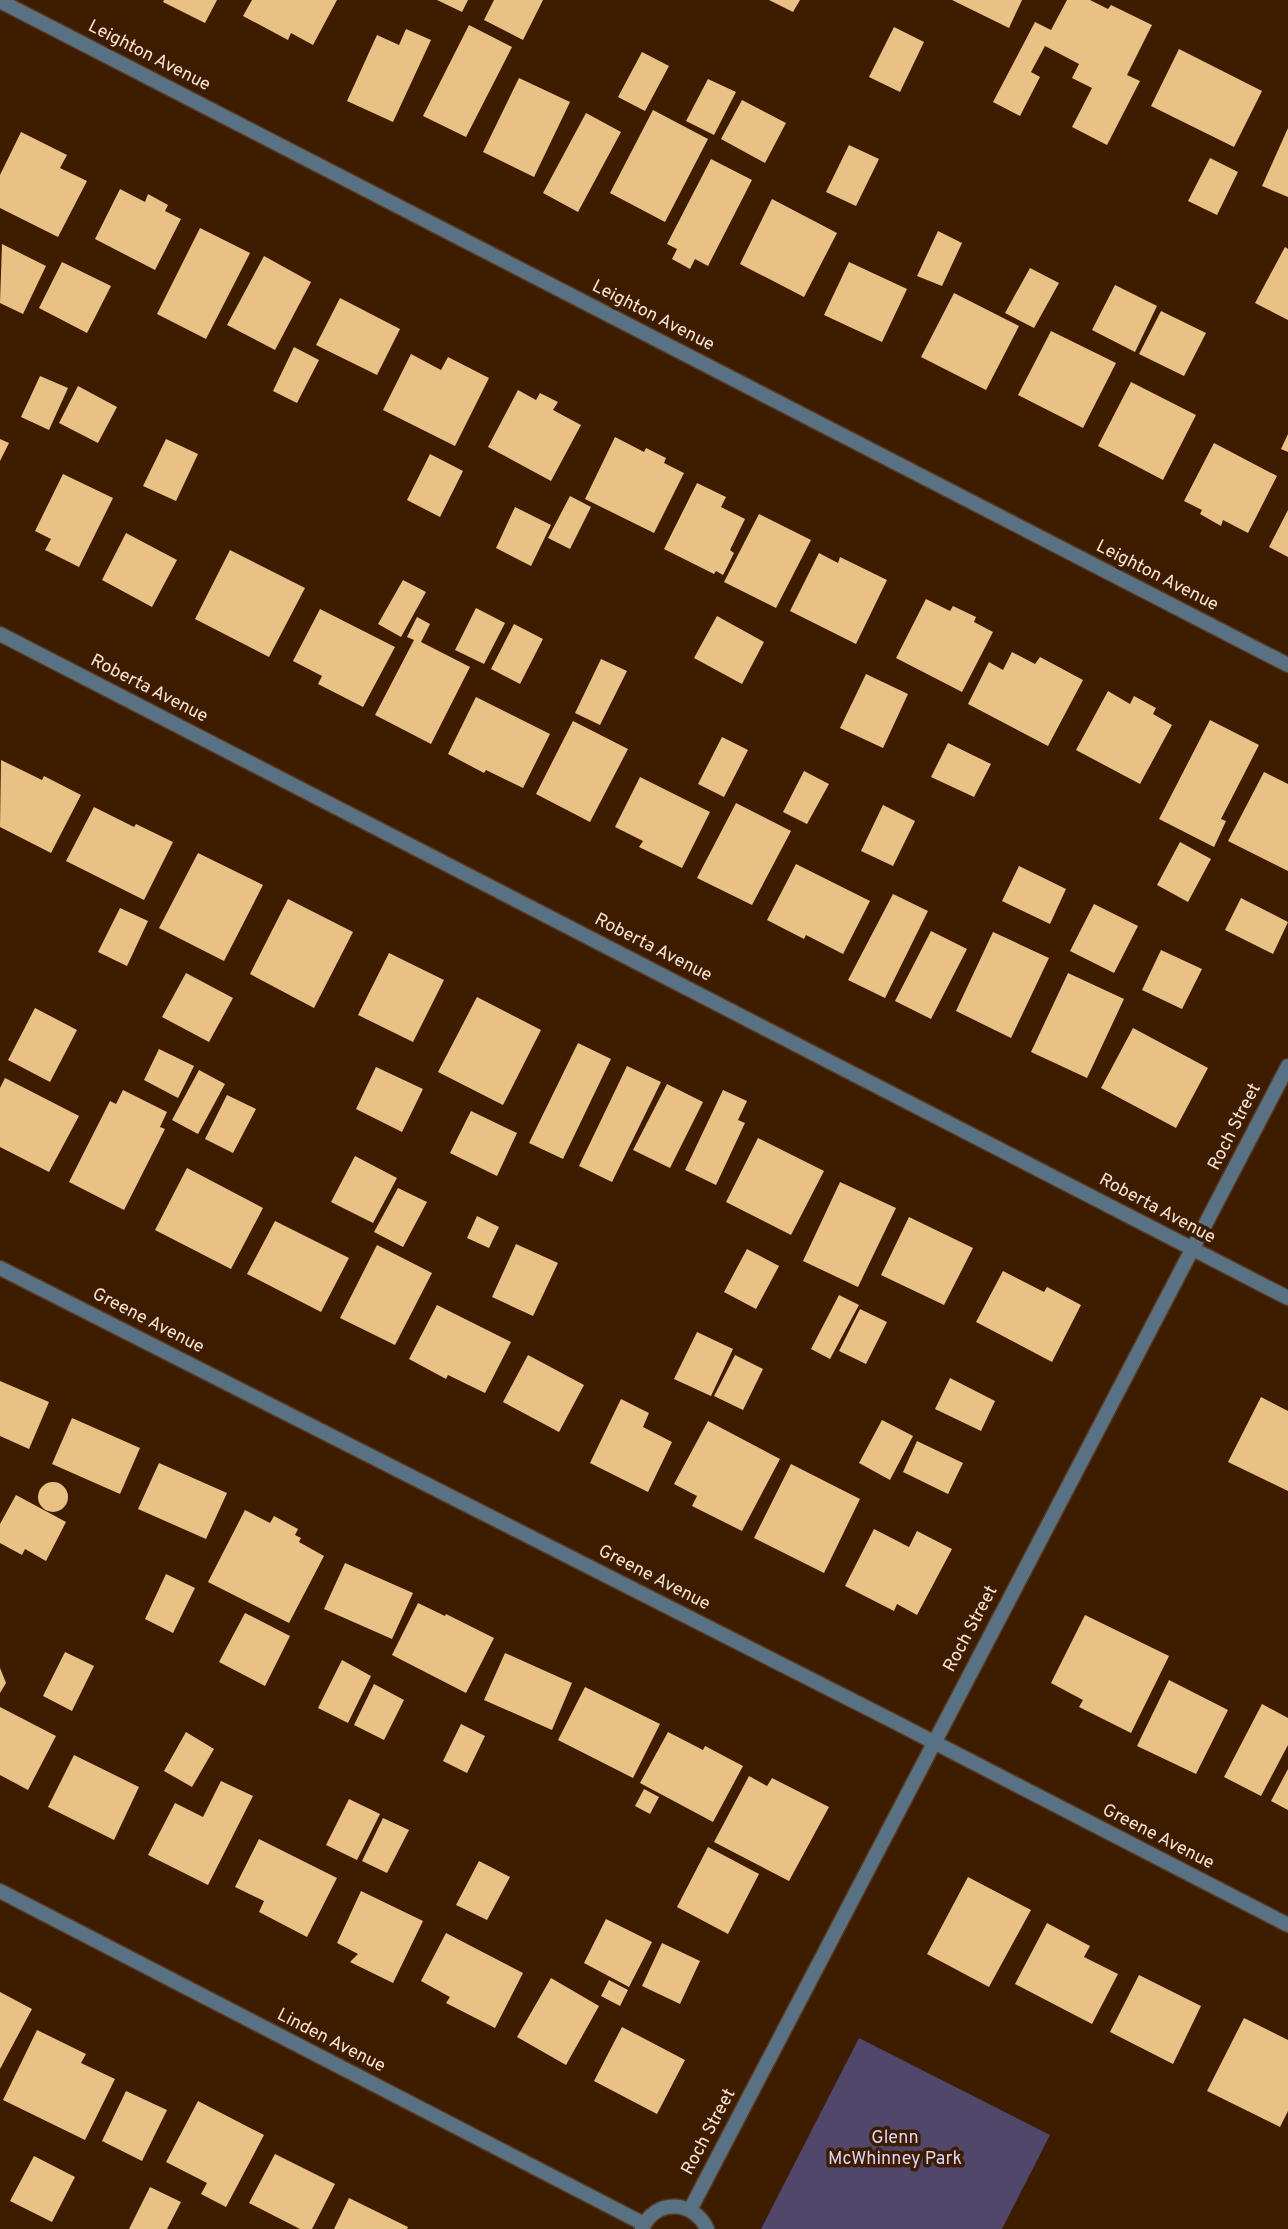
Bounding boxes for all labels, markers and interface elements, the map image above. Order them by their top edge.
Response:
street label: Leighton Avenue [84,15,214,97]
street label: Leighton Avenue [588,275,718,357]
street label: Leighton Avenue [1092,535,1222,617]
street label: Roberta Avenue [86,649,212,729]
street label: Roberta Avenue [590,908,716,988]
street label: Roch Street [1203,1080,1267,1174]
street label: Roberta Avenue [1095,1169,1219,1249]
street label: Greene Avenue [88,1283,208,1359]
street label: Greene Avenue [594,1540,714,1616]
street label: Roch Street [939,1582,1003,1676]
street label: Greene Avenue [1098,1799,1218,1875]
street label: Linden Avenue [273,2004,389,2078]
street label: Roch Street [677,2085,741,2179]
park label: Glenn McWhinney Park [828,2127,962,2171]

